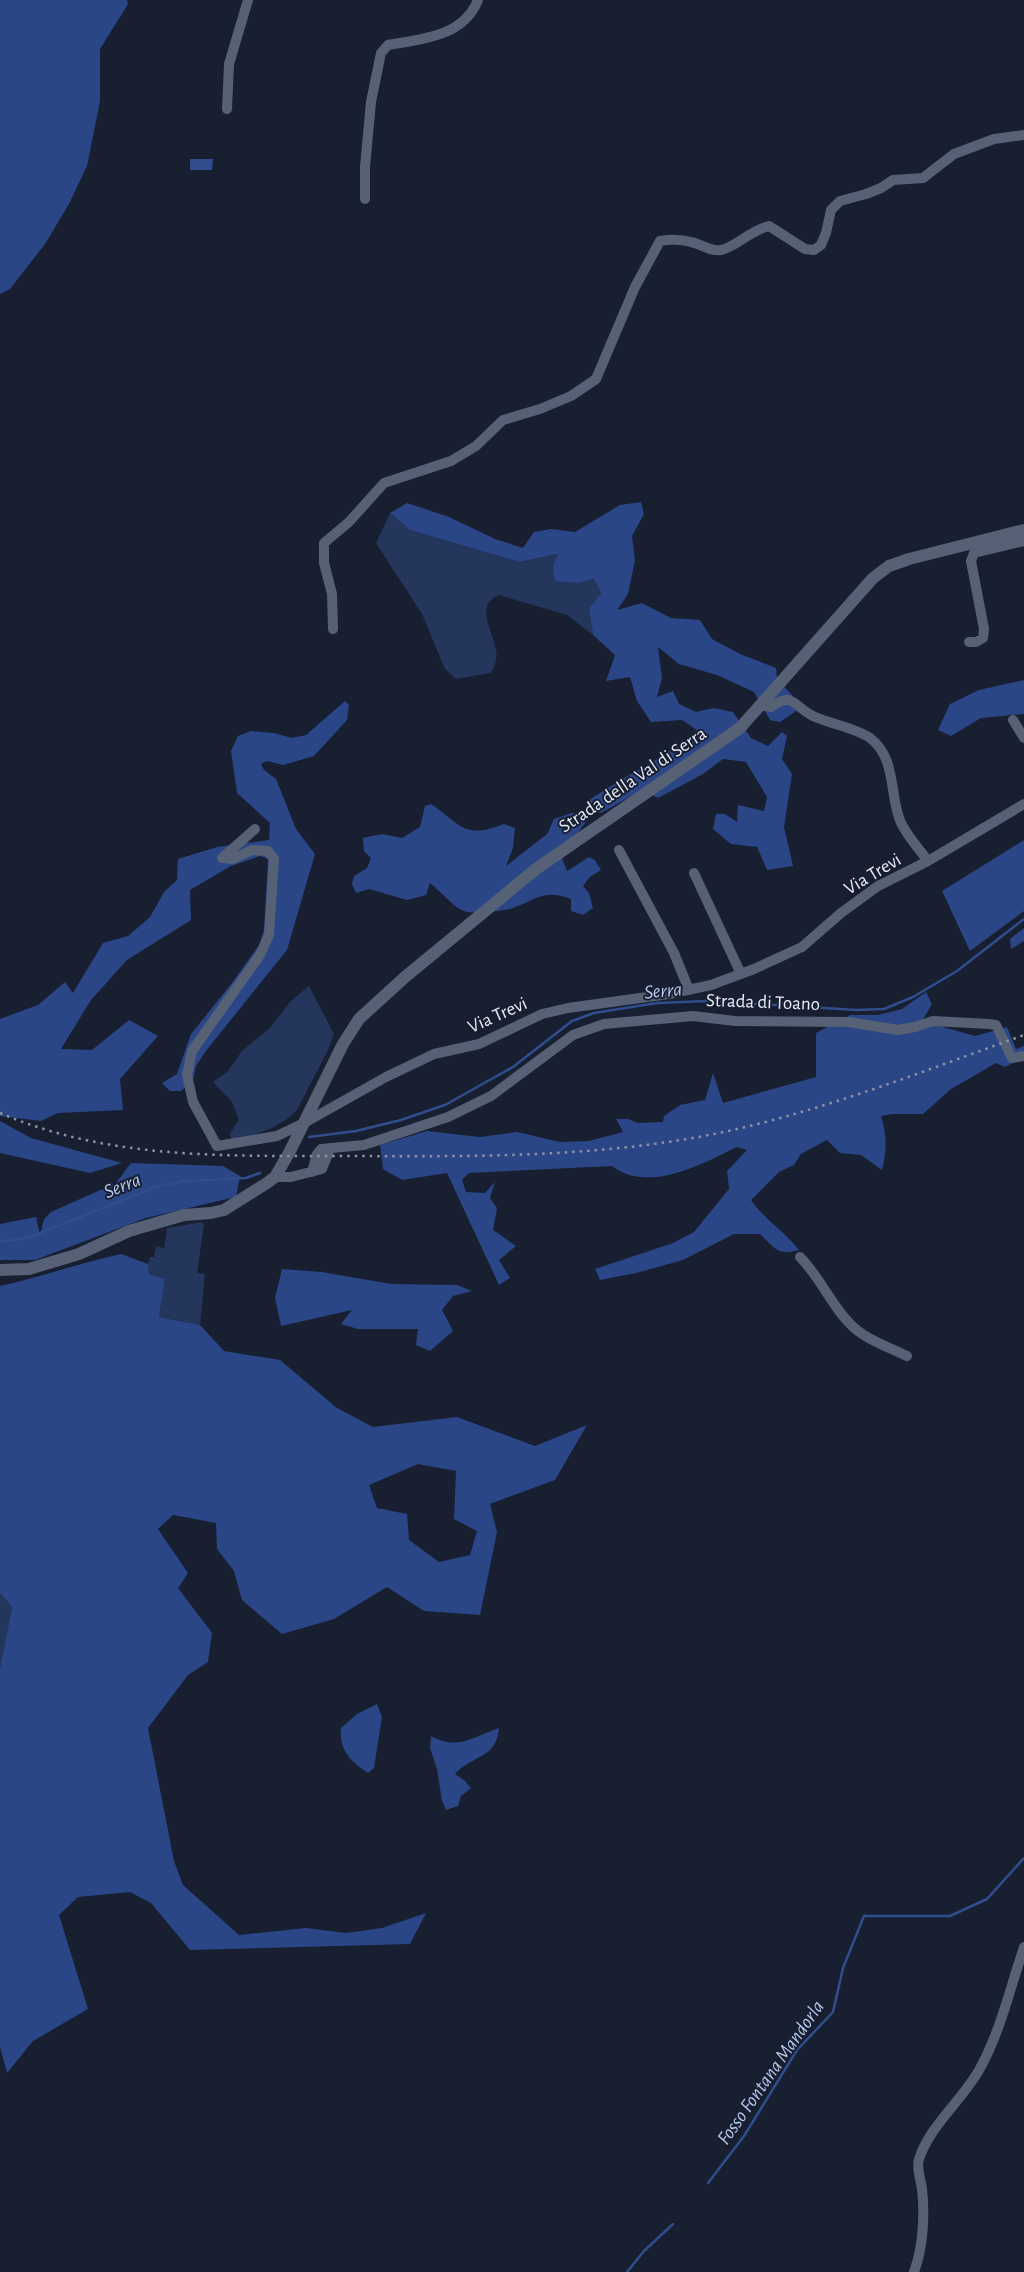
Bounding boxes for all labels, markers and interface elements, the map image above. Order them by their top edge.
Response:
street label: Strada della Val di Serra [556,724,710,837]
street label: Via Trevi [841,850,905,899]
water label: Serra [643,979,683,1003]
street label: Strada di Toano [706,991,820,1014]
street label: Via Trevi [465,994,530,1037]
water label: Serra [101,1170,144,1202]
water label: Fosso Fontana Mandorla [714,1997,828,2148]

